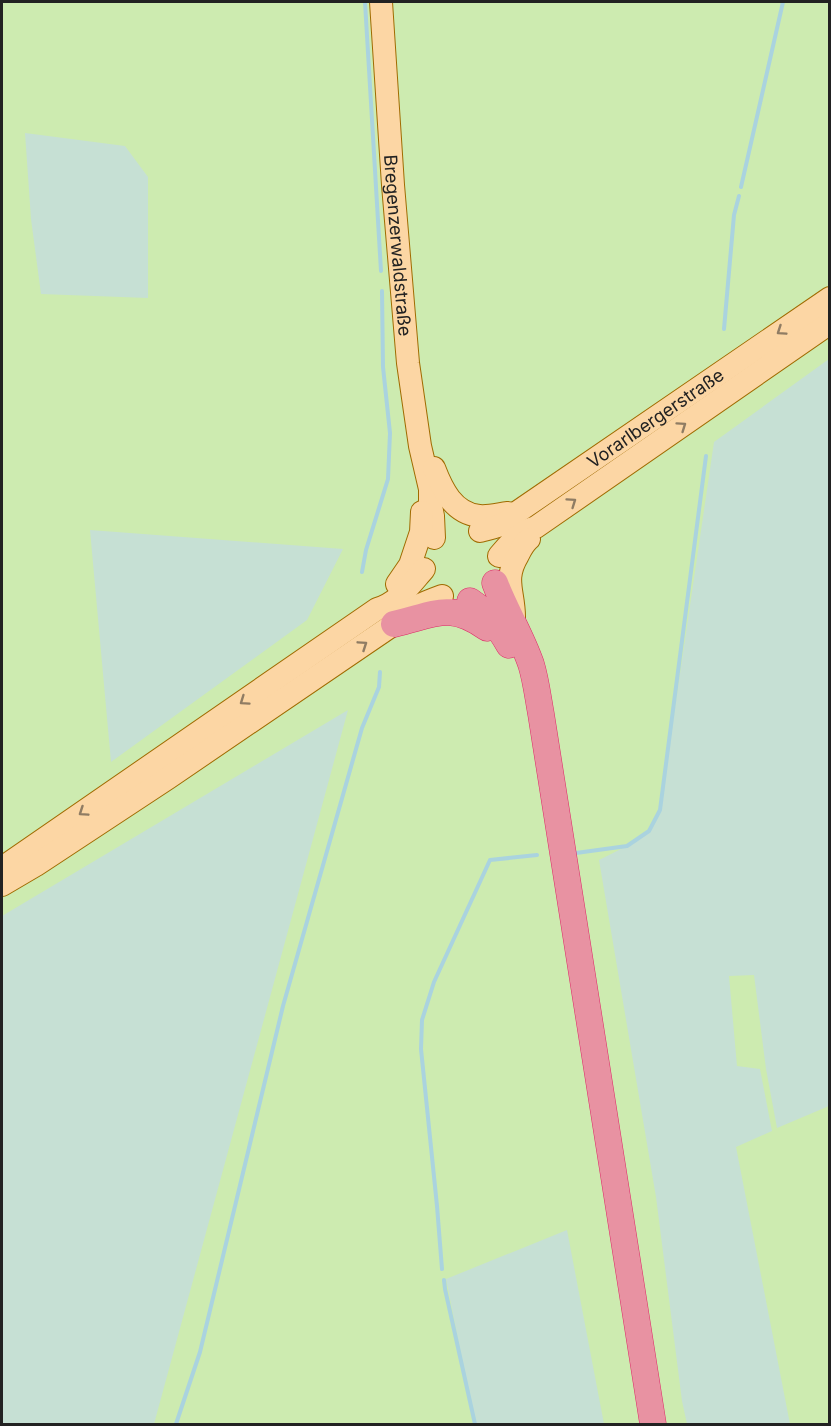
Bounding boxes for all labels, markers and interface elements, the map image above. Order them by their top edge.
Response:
street label: Bregenzerwaldstraße [381,154,416,337]
one-way arrow [777,324,788,335]
street label: Vorarlbergerstraße [583,364,728,472]
one-way arrow [675,422,686,433]
one-way arrow [566,498,577,509]
one-way arrow [356,642,367,653]
one-way arrow [239,694,250,705]
one-way arrow [78,804,89,815]

